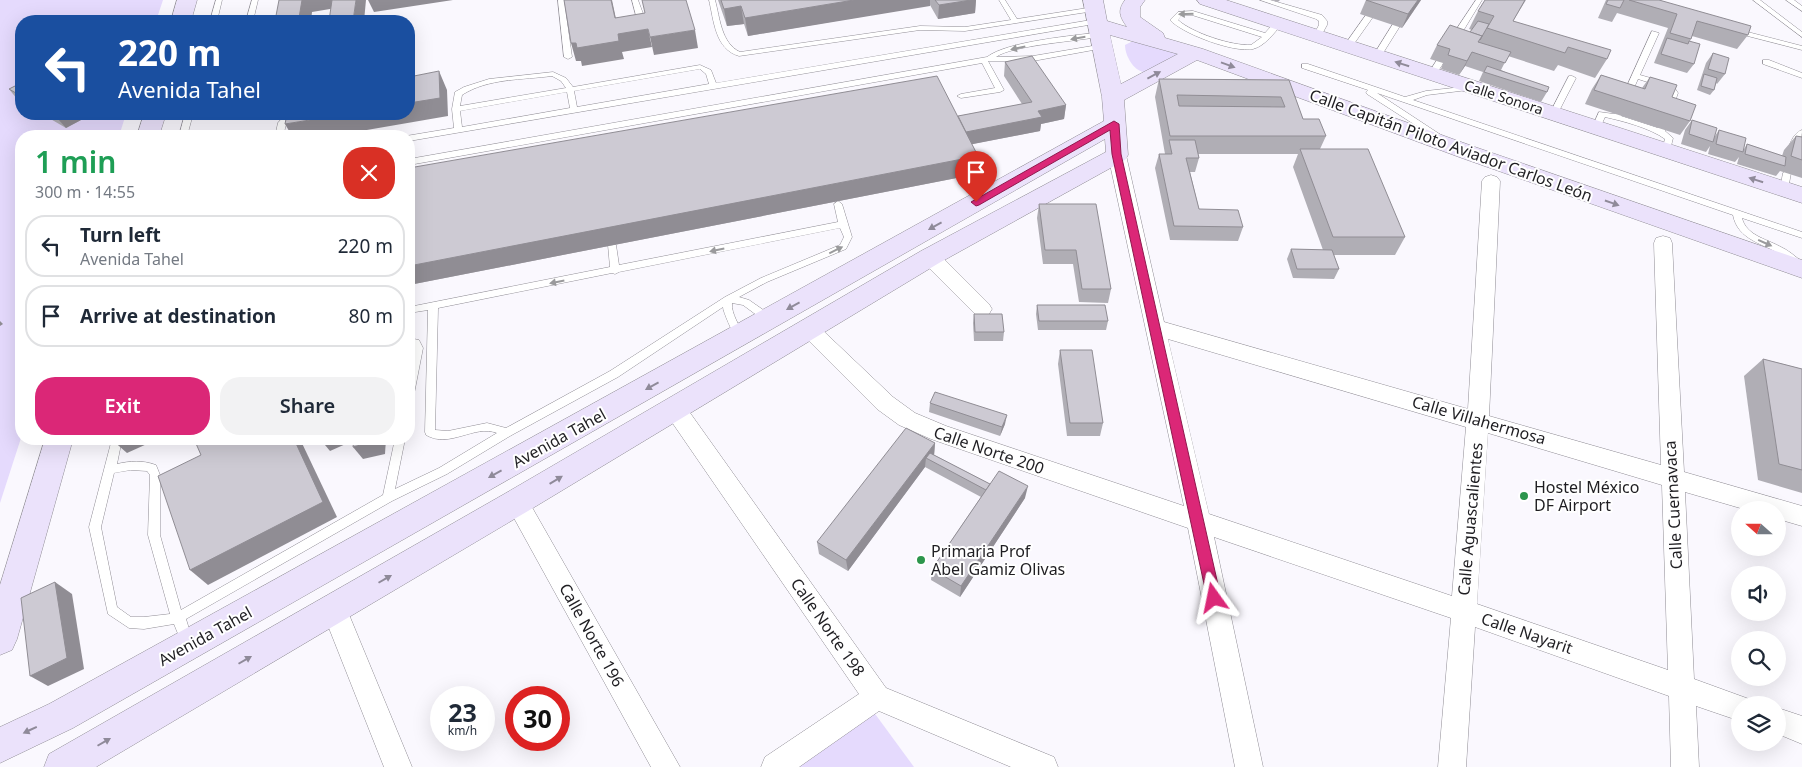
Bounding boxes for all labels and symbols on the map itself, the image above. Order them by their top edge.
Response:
one-way arrow [1177,10,1193,18]
one-way arrow [1070,35,1086,43]
one-way arrow [1010,44,1026,52]
one-way arrow [1394,60,1409,67]
one-way arrow [1221,61,1236,69]
one-way arrow [1147,71,1161,79]
street label: Calle Sonora [1462,75,1546,119]
street label: Calle Capitán Piloto Aviador Carlos León [1306,83,1596,207]
pin [955,151,997,202]
one-way arrow [1748,175,1763,183]
one-way arrow [1604,200,1619,207]
one-way arrow [928,221,941,230]
one-way arrow [1758,239,1772,247]
one-way arrow [709,246,724,254]
one-way arrow [828,246,843,254]
one-way arrow [550,278,565,286]
one-way arrow [786,301,800,310]
one-way arrow [644,382,659,390]
street label: Calle Villahermosa [1409,390,1549,450]
street label: Avenida Tahel [508,403,610,473]
street label: Calle Norte 200 [931,421,1047,479]
street label: Calle Cuernavaca [1659,440,1687,570]
street label: Calle Aguascalientes [1452,442,1488,596]
one-way arrow [487,470,502,478]
one-way arrow [550,475,563,484]
place label: Hostel México DF Airport [1534,476,1639,516]
marker: Hostel México DF Airport [1518,490,1530,502]
north arrow [1731,501,1786,556]
place label: Primaria Prof Abel Gamiz Olivas [931,540,1065,580]
marker: Primaria Prof Abel Gamiz Olivas [915,554,927,566]
position arrow [1187,571,1239,623]
street label: Calle Norte 198 [786,573,870,681]
one-way arrow [379,574,392,583]
street label: Calle Norte 196 [554,579,630,691]
street label: Avenida Tahel [154,601,256,671]
street label: Calle Nayarit [1478,607,1576,659]
one-way arrow [238,656,251,665]
speed limit sign: 30 [505,686,570,751]
one-way arrow [23,727,37,735]
one-way arrow [98,738,111,747]

